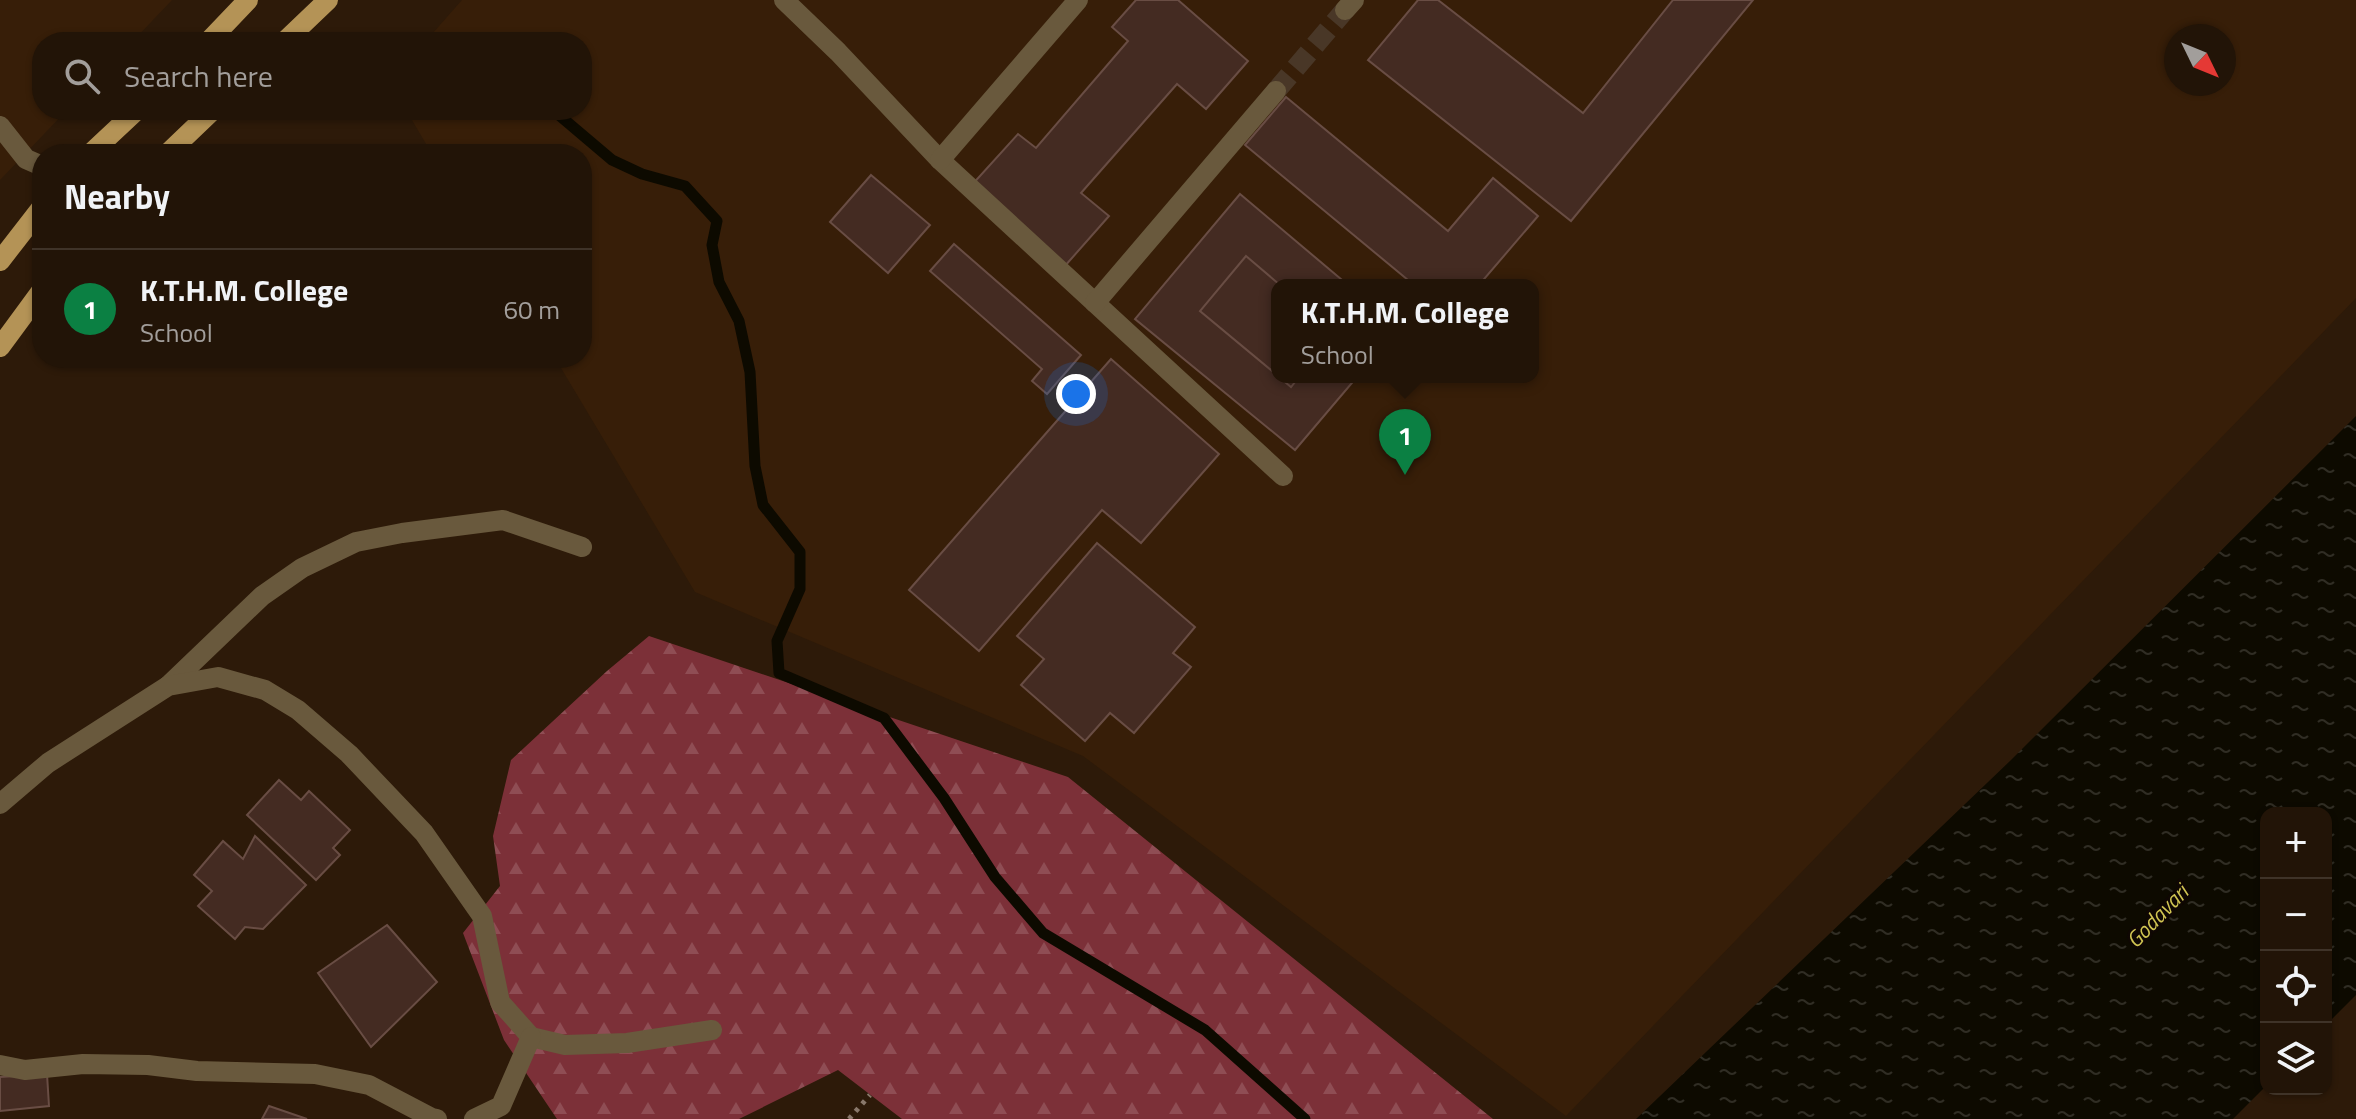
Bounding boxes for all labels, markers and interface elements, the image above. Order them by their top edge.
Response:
north arrow [2164,24,2236,96]
search box [32,32,592,120]
text: Search here [124,53,273,99]
icon: search [60,54,104,98]
text: Nearby [64,170,170,222]
text: K.T.H.M. College [140,267,348,313]
popup [1271,279,1539,383]
text: K.T.H.M. College [1301,289,1509,335]
text: 1 [83,290,97,329]
text: 60 m [503,290,560,329]
text: School [140,313,213,352]
text: School [1301,335,1374,374]
your location [1056,374,1096,414]
pin: 1 [1379,409,1431,475]
map controls [2260,807,2332,1095]
button: + [2260,807,2332,879]
water label: Godavari [2118,874,2198,956]
button: − [2260,879,2332,951]
button: locate [2260,951,2332,1023]
button: layers [2260,1023,2332,1095]

